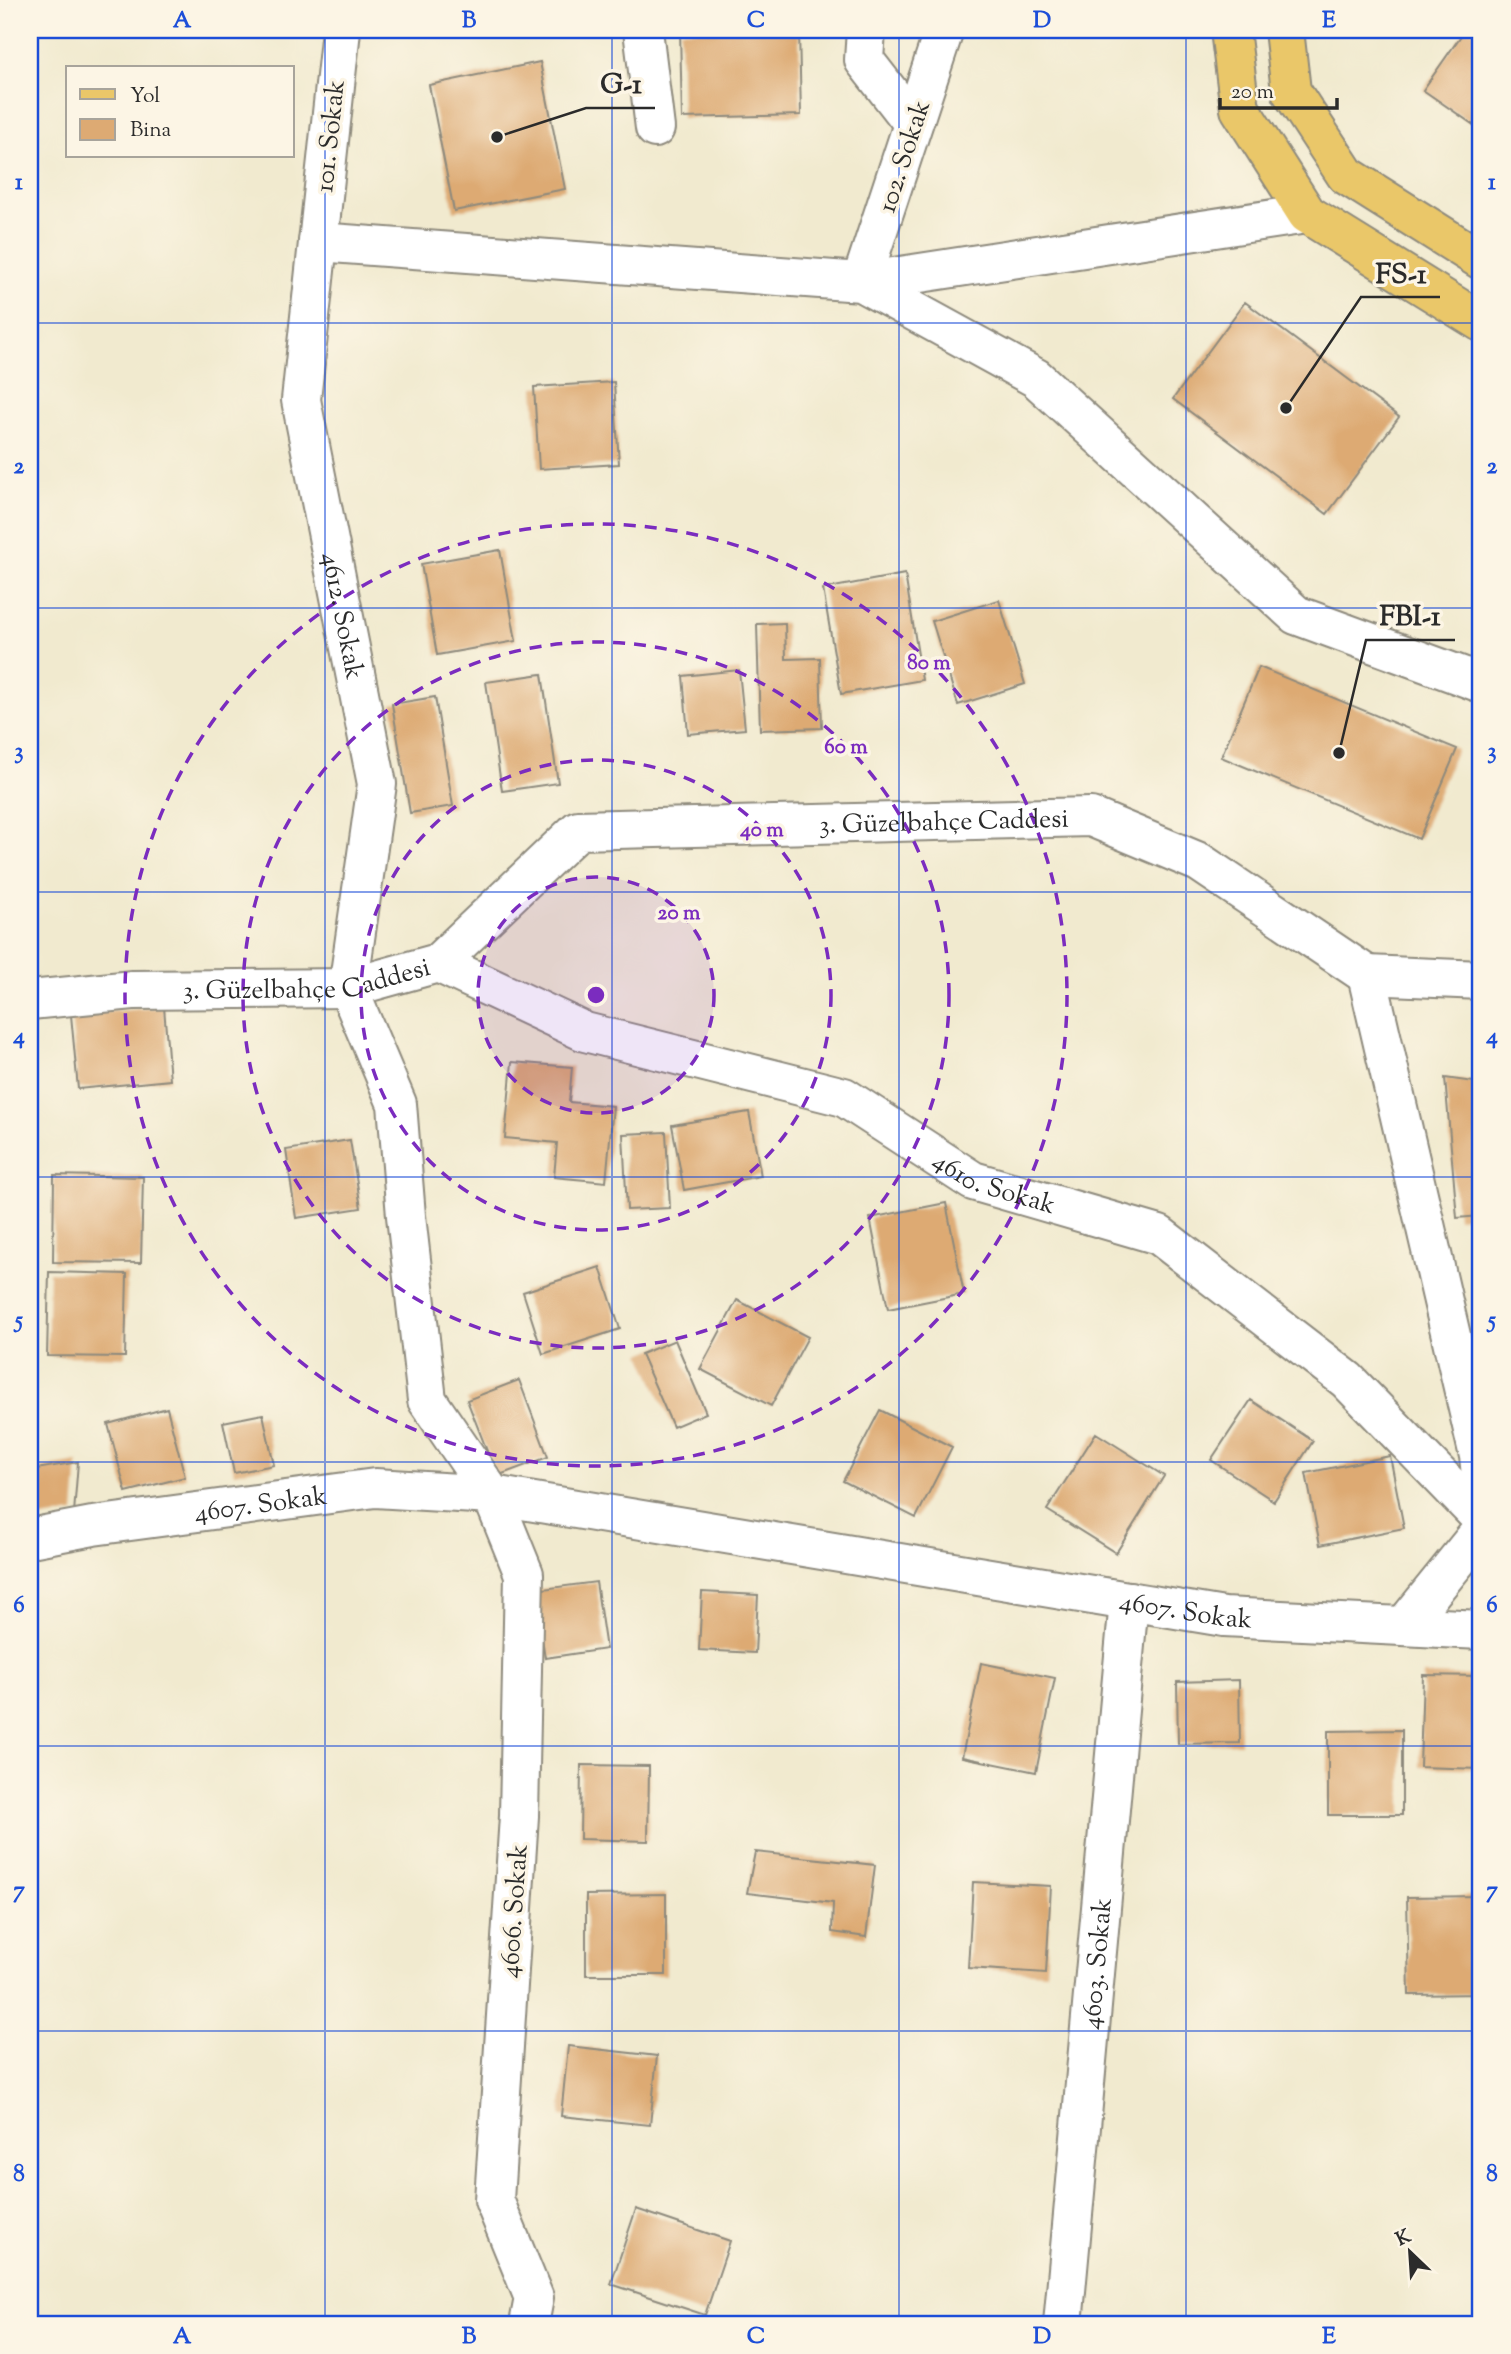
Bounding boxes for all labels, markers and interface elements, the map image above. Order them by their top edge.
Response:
text: A [173,5,192,38]
text: B [462,5,477,38]
text: C [747,5,765,38]
text: D [1033,5,1051,38]
text: E [1322,5,1336,38]
callout: G-1 [586,59,655,108]
legend [66,66,294,158]
text: G-1 [600,66,642,106]
scale bar [1220,66,1338,110]
street label: 101. Sokak [307,78,356,194]
text: 20 m [1231,78,1274,108]
text: Yol [130,82,160,112]
street label: 102. Sokak [870,96,941,218]
text: Bina [130,116,172,146]
text: 1 [15,167,23,200]
text: 1 [1488,167,1496,200]
callout: FS-1 [1361,248,1440,297]
text: FS-1 [1376,256,1427,296]
text: 2 [14,451,25,484]
text: 2 [1487,451,1498,484]
street label: 4612. Sokak [311,549,372,683]
callout: FBI-1 [1366,591,1455,640]
text: FBI-1 [1379,598,1441,638]
text: 80 m [907,649,951,679]
text: 60 m [824,733,868,763]
text: 3 [14,736,24,769]
text: 3 [1487,736,1497,769]
street label: 3. Güzelbahçe Caddesi [819,802,1069,845]
text: 40 m [739,816,784,846]
text: 20 m [658,899,701,929]
street label: 3. Güzelbahçe Caddesi [183,950,435,1011]
centre of rings [584,983,608,1007]
text: 4 [12,1021,25,1054]
text: 4 [1485,1021,1498,1054]
street label: 4610. Sokak [925,1144,1059,1225]
text: 5 [13,1305,23,1338]
text: 5 [1486,1305,1496,1338]
street label: 4607. Sokak [192,1479,329,1533]
street label: 4607. Sokak [1117,1584,1253,1639]
text: 6 [13,1590,25,1623]
text: 6 [1486,1590,1498,1623]
street label: 4606. Sokak [492,1843,539,1979]
text: 7 [13,1875,25,1908]
text: 7 [1486,1875,1498,1908]
street label: 4603. Sokak [1074,1896,1123,2031]
text: 8 [13,2159,25,2192]
text: 8 [1486,2159,1498,2192]
north arrow [1374,2218,1444,2288]
text: K [1392,2224,1416,2254]
text: A [173,2321,192,2354]
text: B [462,2321,477,2354]
text: C [747,2321,765,2354]
text: D [1033,2321,1051,2354]
text: E [1322,2321,1336,2354]

